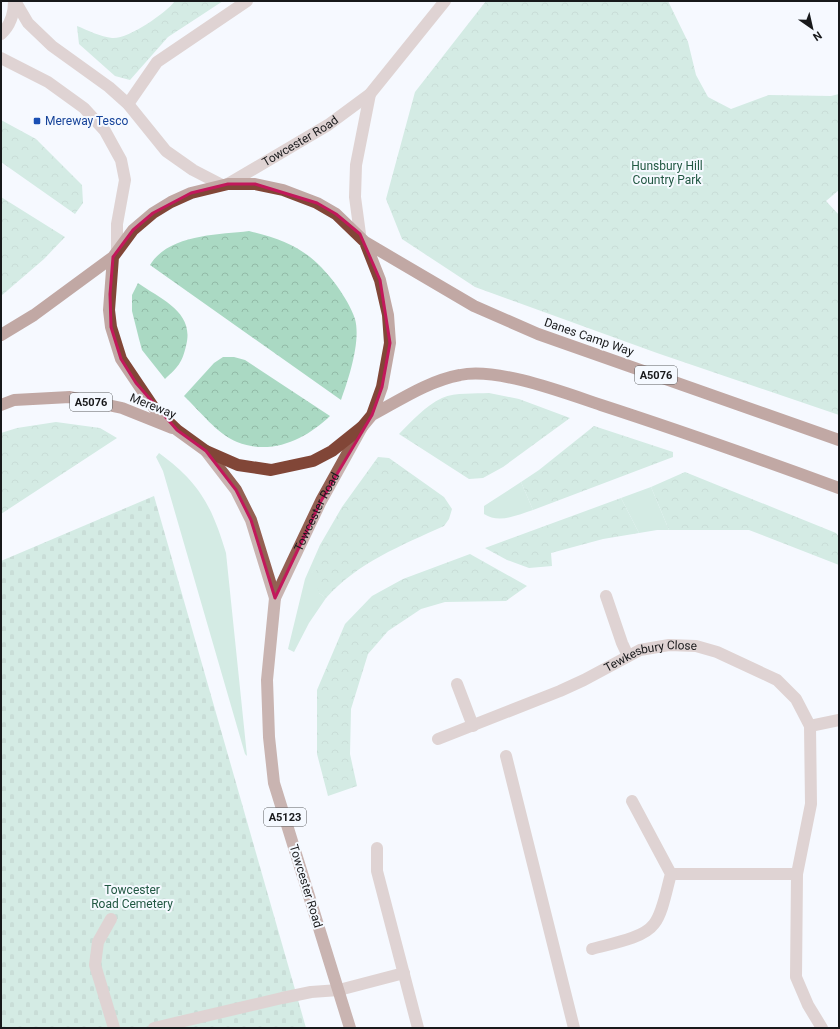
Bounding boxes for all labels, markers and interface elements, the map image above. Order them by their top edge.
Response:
north arrow [792,8,832,48]
text: N [810,28,824,44]
street label: Towcester Road [260,113,341,169]
place label: Mereway Tesco [45,114,128,128]
marker: Mereway Tesco [32,116,42,126]
park label: Hunsbury Hill Country Park [631,159,703,187]
street label: Danes Camp Way [542,315,636,359]
road number: A5076 [635,366,677,384]
street label: Mereway [128,390,178,422]
road number: A5076 [70,393,112,411]
street label: Towcester Road [291,470,342,553]
street label: Tewkesbury Close [602,638,697,675]
road number: A5123 [264,808,306,826]
street label: Towcester Road [287,843,325,929]
park label: Towcester Road Cemetery [91,883,173,911]

